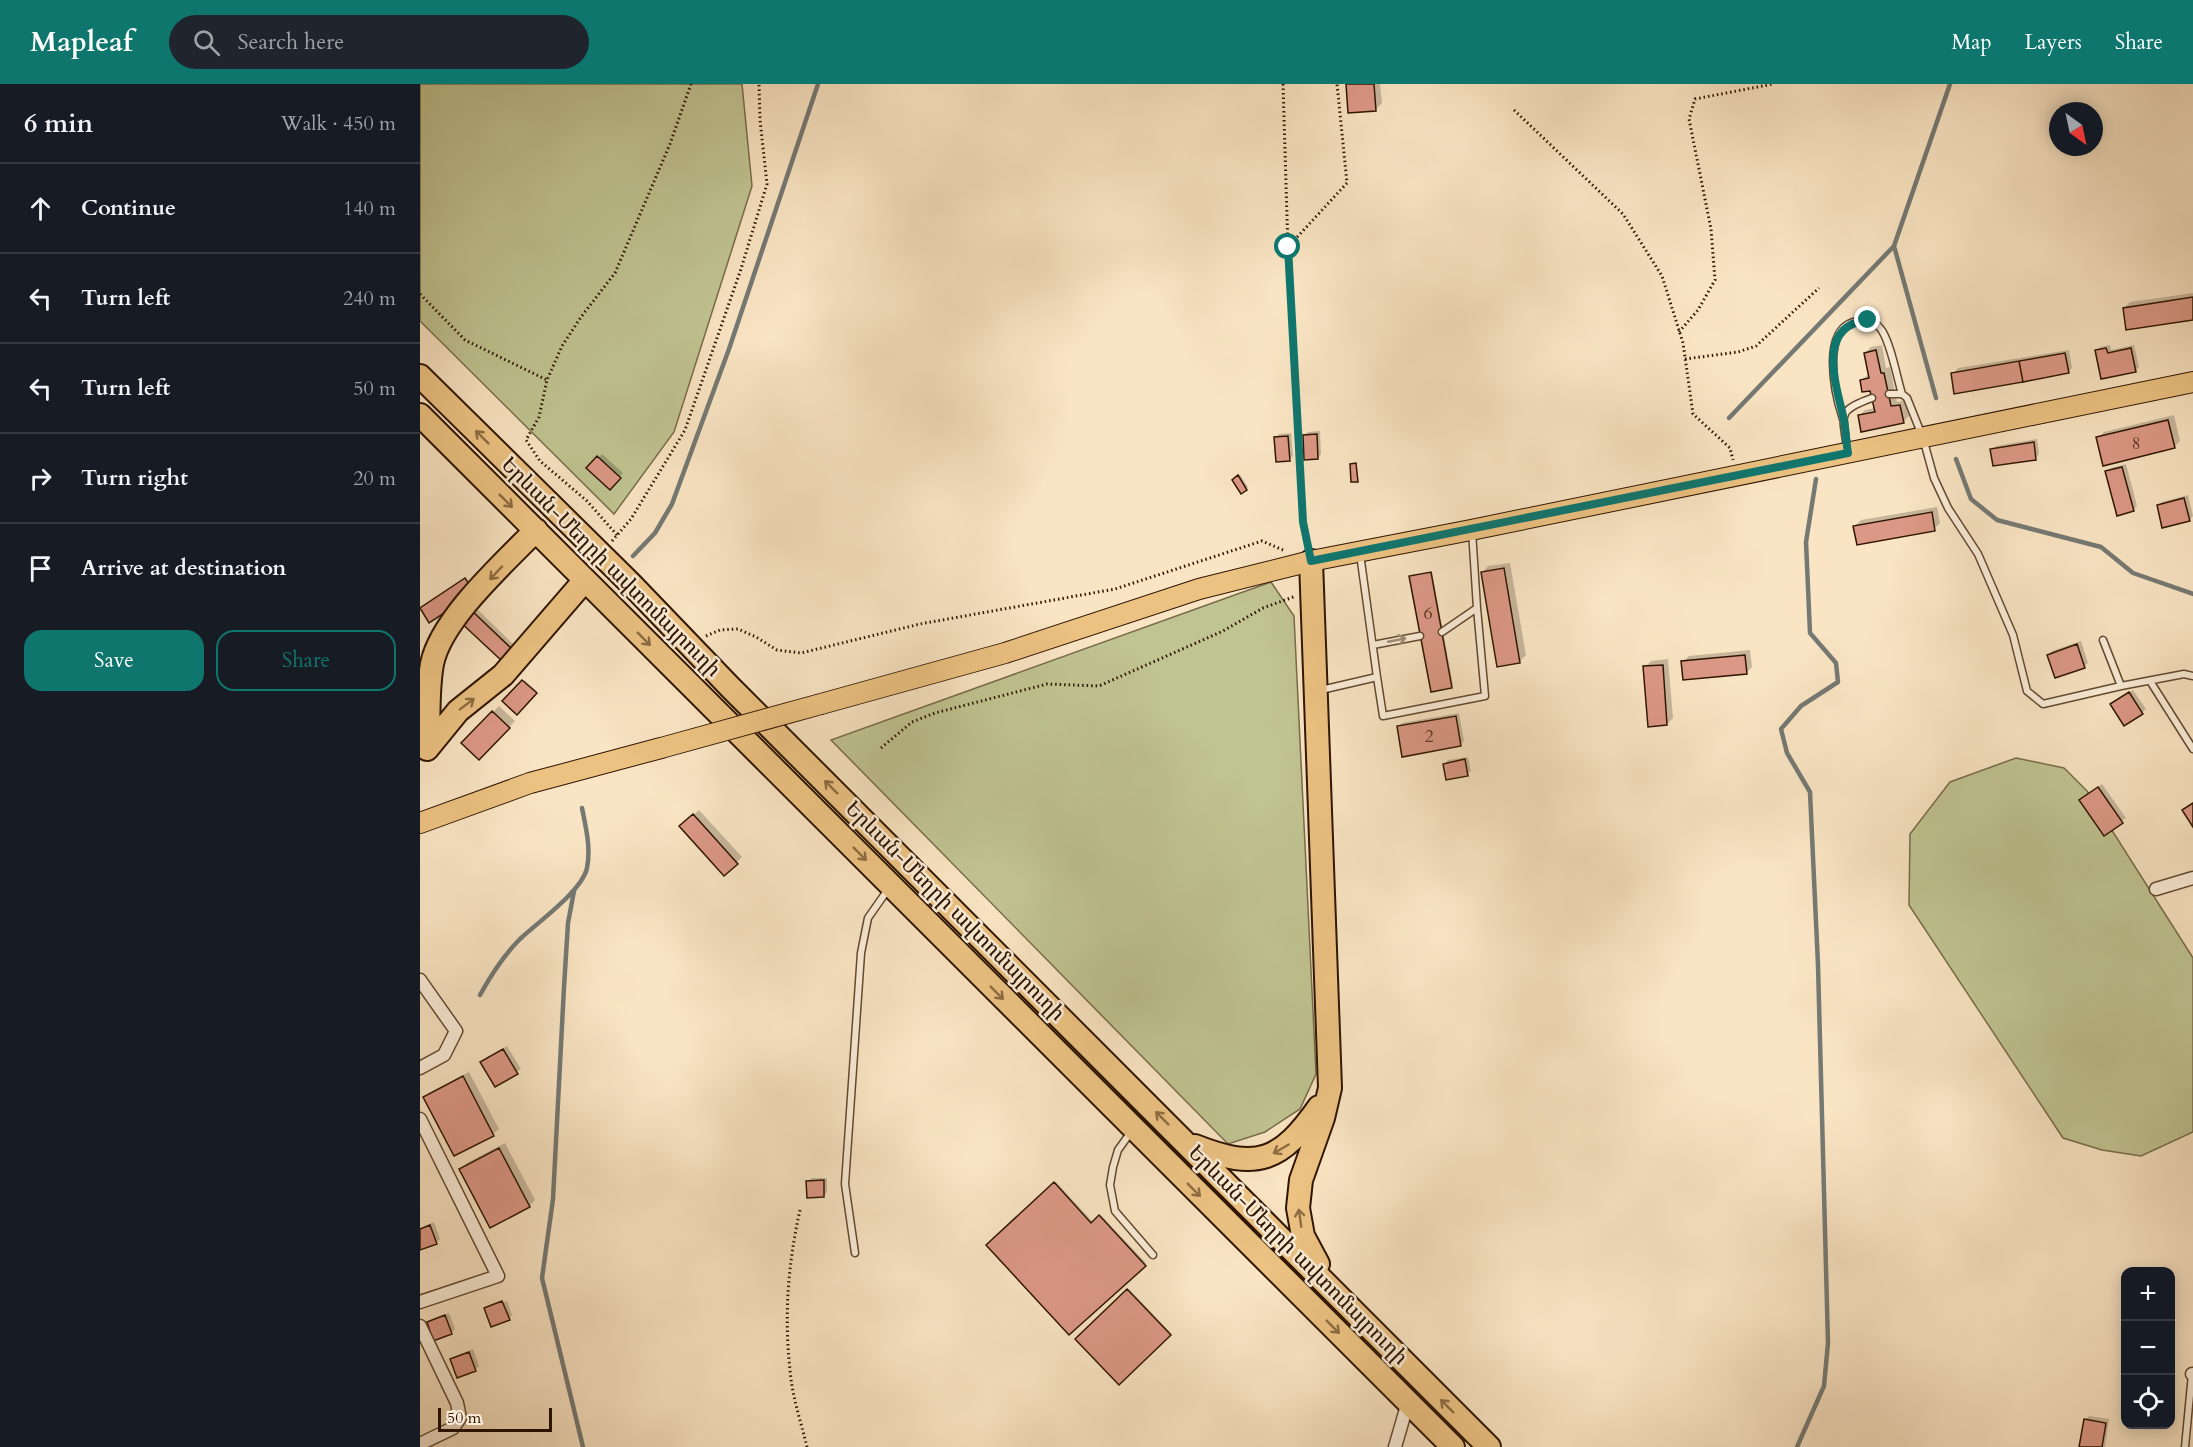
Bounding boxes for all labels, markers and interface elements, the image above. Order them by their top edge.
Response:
search box [169,15,589,69]
text: Mapleaf [30,23,133,61]
icon: search [190,26,223,59]
text: Search here [238,27,344,57]
text: Map [1952,28,1992,57]
text: Layers [2025,28,2082,57]
text: Share [2115,28,2163,57]
north arrow [2049,102,2103,156]
text: 6 min [24,106,93,141]
text: Walk · 450 m [281,110,396,137]
icon: ahead [24,192,57,225]
text: Continue [81,193,176,223]
text: 140 m [343,195,396,222]
route start [1274,233,1300,259]
icon: left [24,282,57,315]
text: Turn left [81,283,170,313]
text: 240 m [343,285,396,312]
route end [1854,306,1880,332]
icon: left [24,372,57,405]
text: Turn left [81,373,170,403]
text: 50 m [353,375,396,402]
one-way arrow [474,429,489,444]
house number: 8 [2131,431,2141,456]
street label: Երևան-Մեղրի ավտոմայրուղի [495,451,727,683]
icon: right [24,462,57,495]
text: Turn right [81,463,188,493]
text: 20 m [353,465,396,492]
one-way arrow [499,493,514,508]
icon: arrive [24,552,57,585]
text: Arrive at destination [81,553,286,583]
one-way arrow [489,565,503,580]
house number: 6 [1423,601,1433,626]
button: Save [24,630,204,691]
button: Share [216,630,396,691]
one-way arrow [636,632,651,646]
one-way arrow [1386,634,1406,645]
one-way arrow [459,698,475,711]
house number: 2 [1424,724,1434,749]
one-way arrow [824,780,839,794]
street label: Երևան-Մեղրի ավտոմայրուղի [839,795,1071,1027]
one-way arrow [853,846,868,861]
one-way arrow [990,985,1004,1000]
one-way arrow [1155,1111,1170,1125]
street label: Երևան-Մեղրի ավտոմայրուղի [1182,1139,1414,1371]
one-way arrow [1273,1143,1290,1155]
one-way arrow [1187,1183,1202,1197]
one-way arrow [1294,1208,1305,1228]
map controls [2121,1267,2175,1429]
button: + [2121,1267,2175,1321]
one-way arrow [1325,1320,1340,1335]
button: − [2121,1321,2175,1375]
button: locate [2121,1375,2175,1429]
one-way arrow [1440,1398,1455,1413]
scale bar [438,1405,552,1432]
text: 50 m [447,1407,481,1429]

